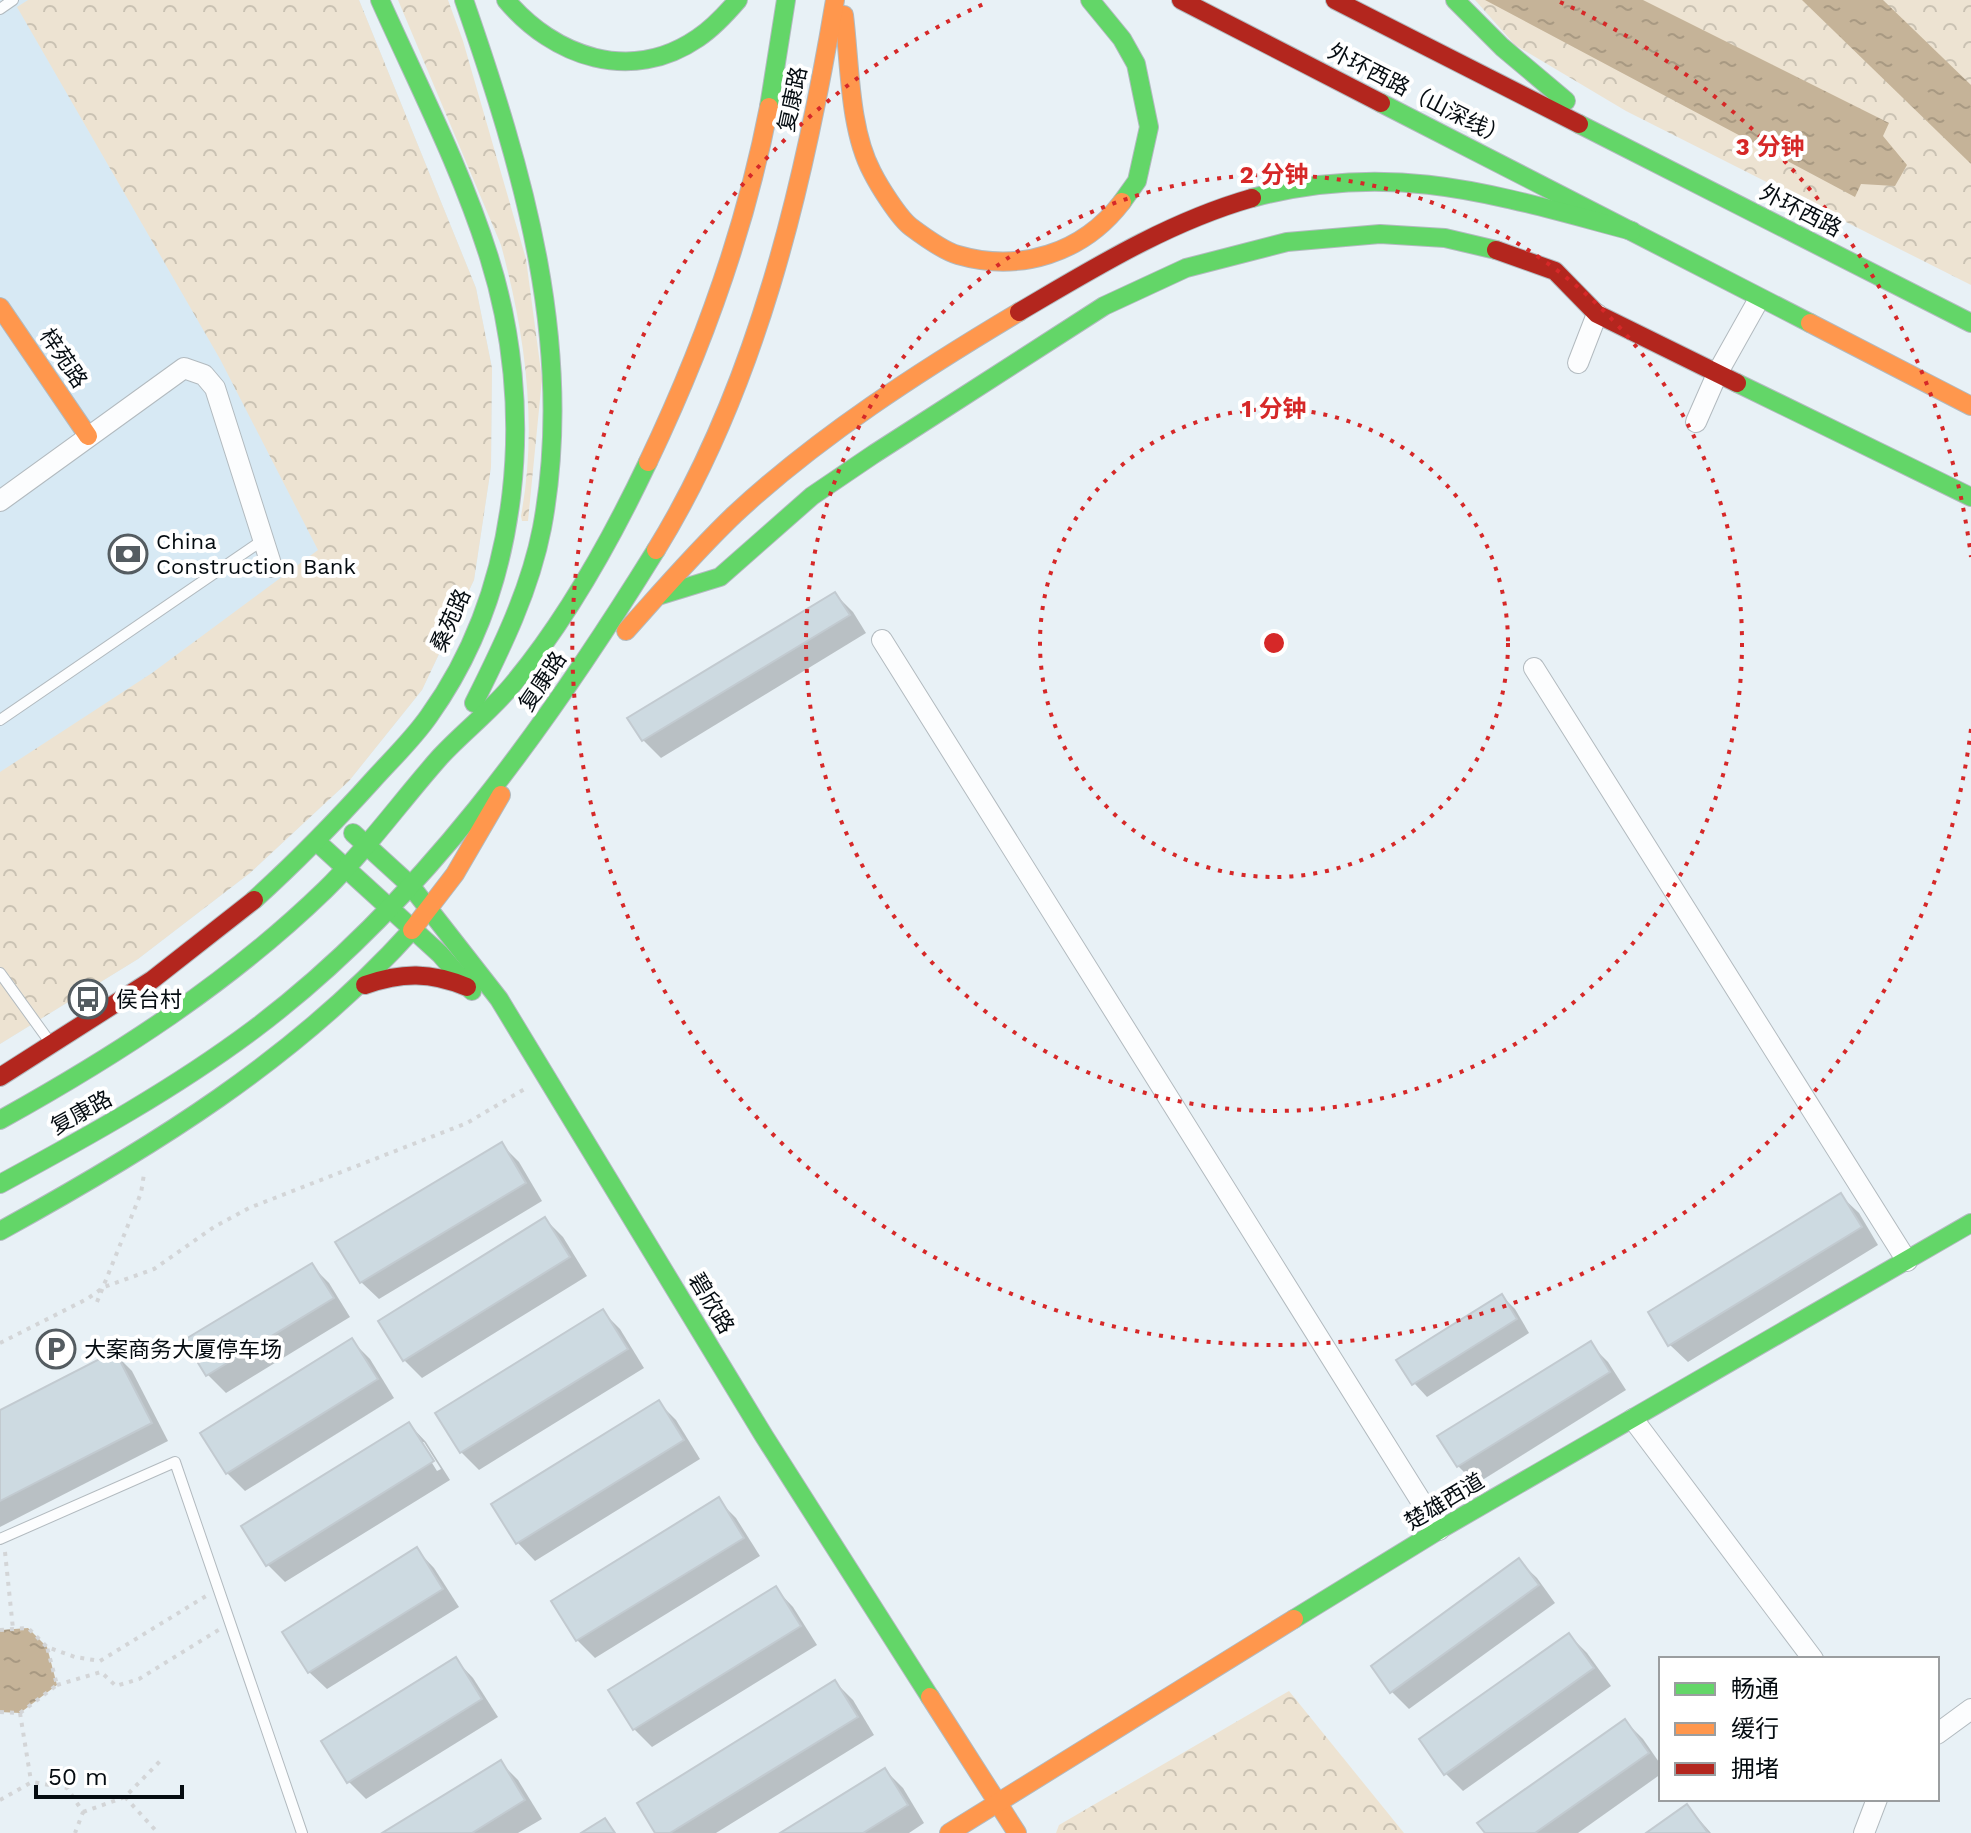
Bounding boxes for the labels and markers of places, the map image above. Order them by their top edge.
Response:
place label: China Construction Bank [156,529,356,579]
bank icon: China Construction Bank [107,533,149,575]
centre of rings [1260,629,1288,657]
bus stop icon: 侯台村 [67,978,109,1020]
place label: 侯台村 [116,987,182,1012]
parking icon: 大案商务大厦停车场 [35,1328,77,1370]
place label: 大案商务大厦停车场 [84,1337,282,1362]

